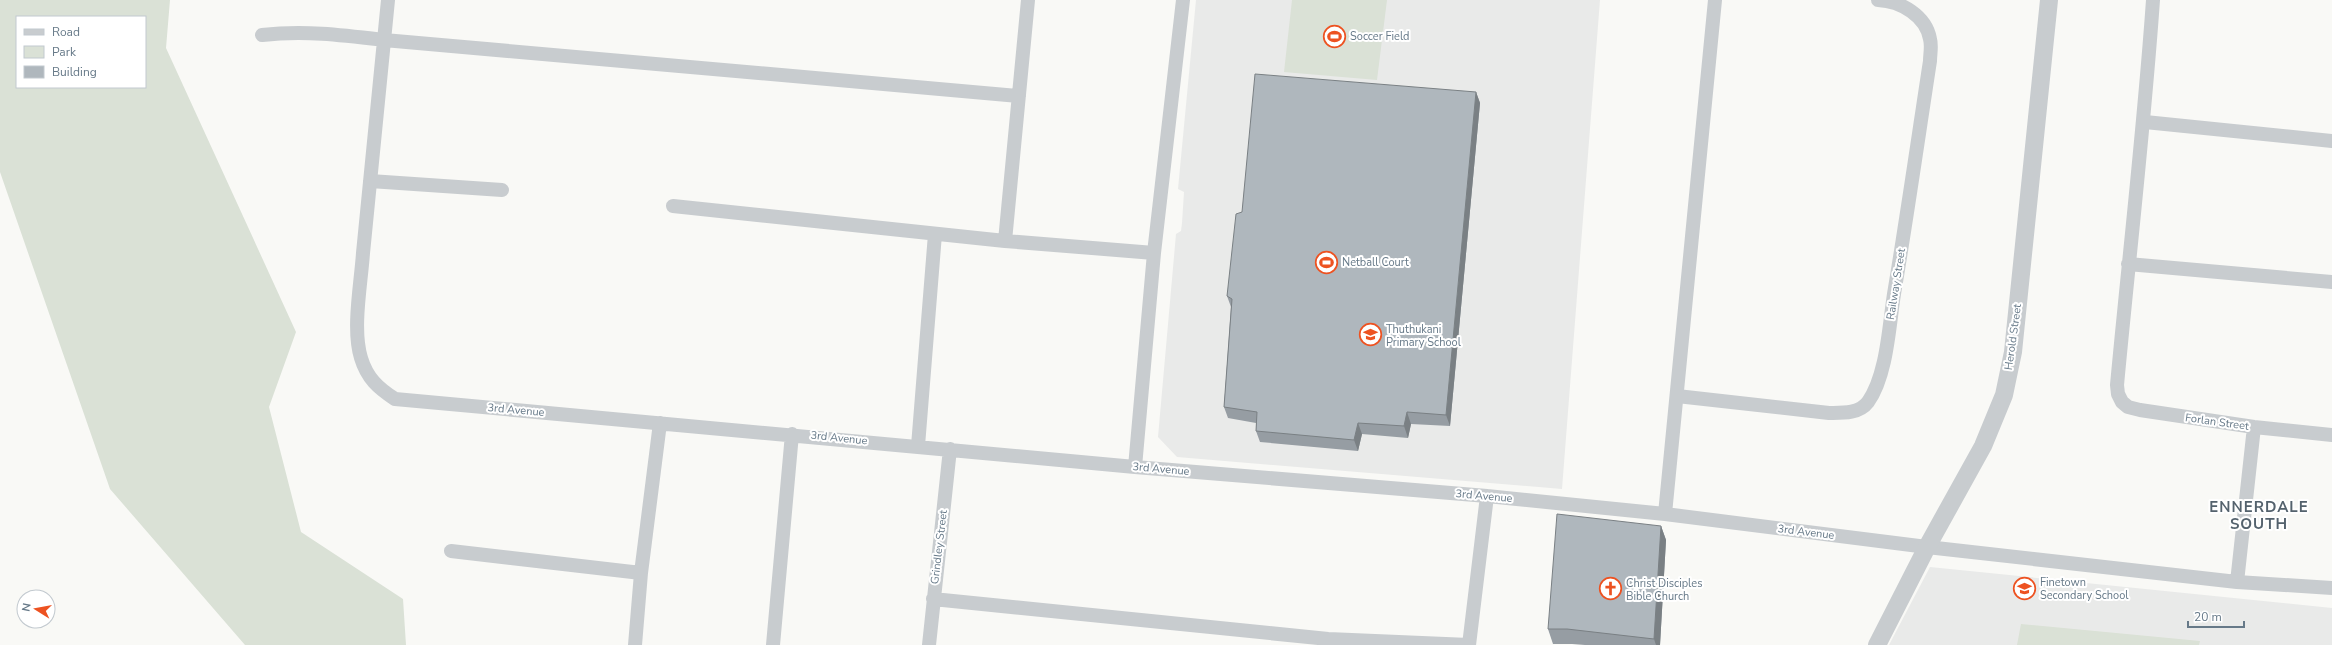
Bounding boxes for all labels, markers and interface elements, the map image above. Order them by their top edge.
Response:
legend [16,16,146,88]
sports icon: Soccer Field [1322,23,1348,49]
text: Road [52,24,80,40]
place label: Soccer Field [1350,29,1410,44]
text: Park [52,44,77,60]
text: Building [52,64,97,80]
street label: Railway Street [1883,247,1909,321]
sports icon: Netball Court [1314,249,1340,275]
place label: Netball Court [1342,255,1409,270]
street label: Herold Street [2001,303,2025,371]
school or university icon: Thuthukani Primary School [1358,322,1384,348]
place label: Thuthukani Primary School [1386,322,1462,350]
street label: 3rd Avenue [487,400,545,420]
street label: Forlan Street [2184,410,2250,434]
street label: 3rd Avenue [810,428,868,448]
street label: 3rd Avenue [1132,459,1190,479]
street label: 3rd Avenue [1455,486,1513,506]
district label: ENNERDALE SOUTH [2209,497,2309,534]
street label: Grindley Street [927,509,951,585]
street label: 3rd Avenue [1777,521,1835,543]
school or university icon: Finetown Secondary School [2012,575,2038,601]
place label: Finetown Secondary School [2040,575,2129,603]
church icon: Christ Disciples Bible Church [1598,576,1624,602]
place label: Christ Disciples Bible Church [1626,576,1702,604]
north arrow [16,589,56,629]
text: N [19,602,35,613]
scale bar [2188,603,2244,629]
text: 20 m [2194,609,2222,625]

